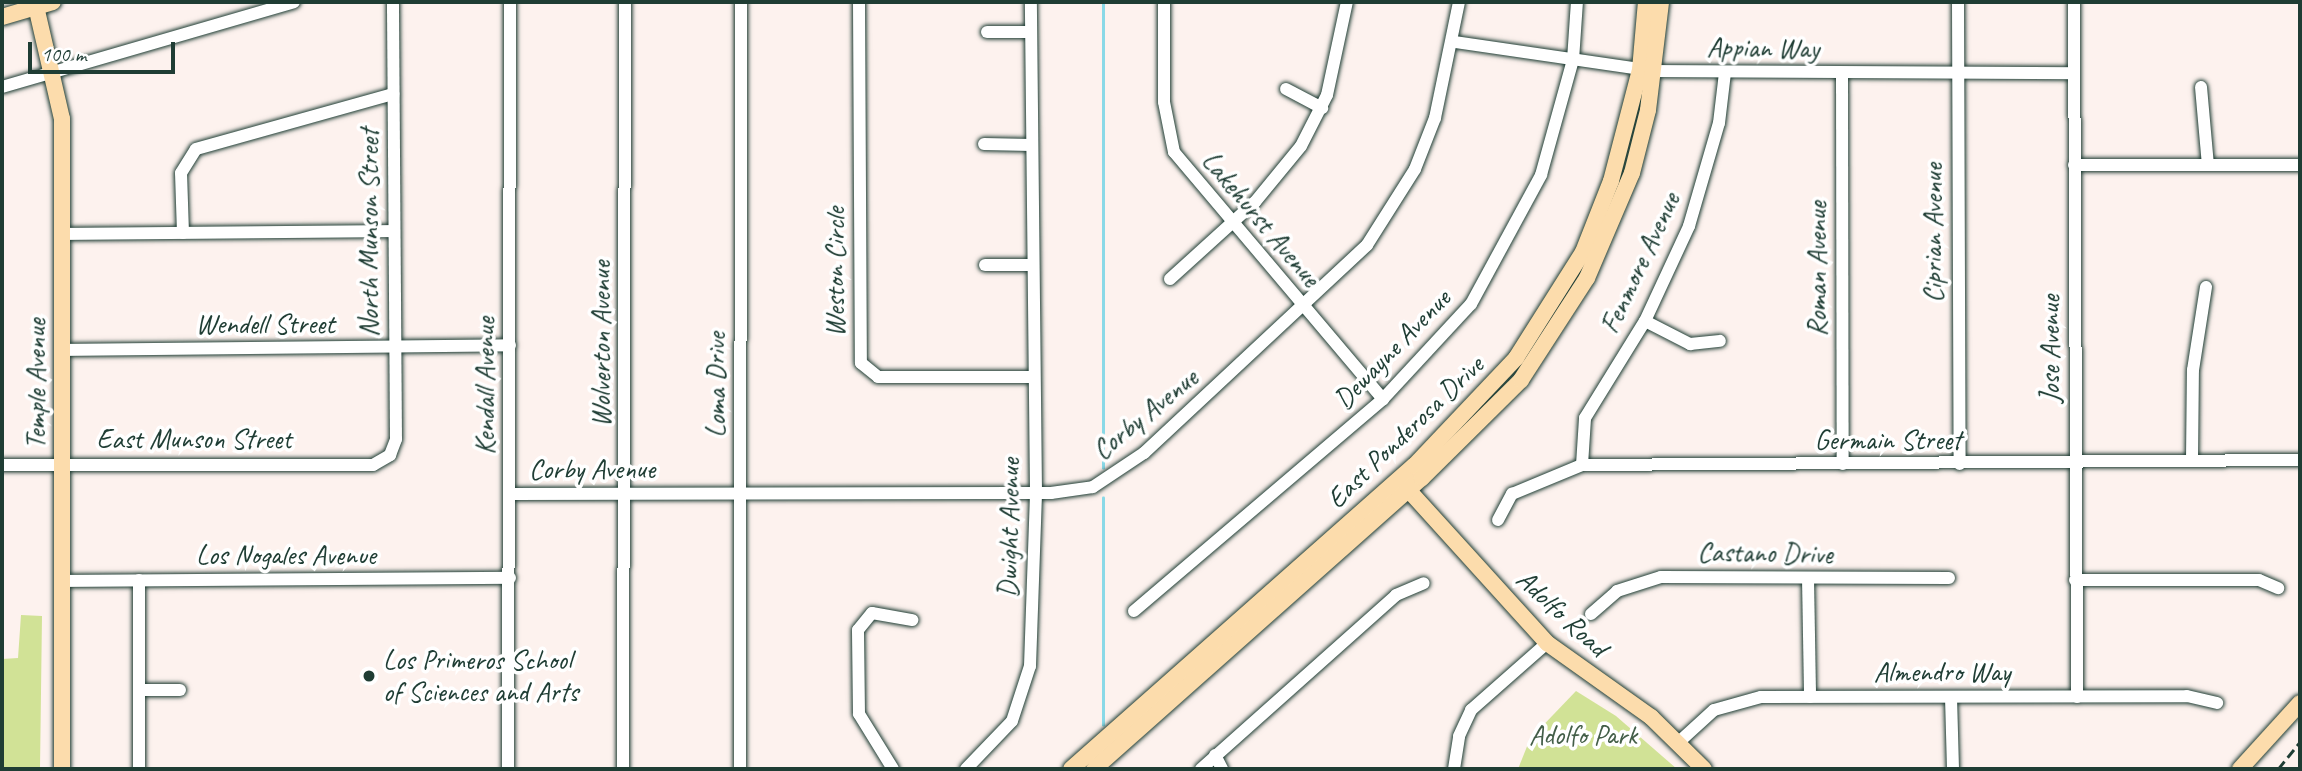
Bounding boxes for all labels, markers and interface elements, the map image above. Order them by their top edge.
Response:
scale bar [32,28,178,72]
street label: Appian Way [1706,30,1820,66]
text: 100 m [41,41,86,67]
street label: North Munson Street [352,129,386,337]
street label: Lakehurst Avenue [1195,144,1327,294]
street label: Ciprian Avenue [1916,163,1950,303]
street label: Fenmore Avenue [1593,187,1687,339]
street label: Roman Avenue [1800,201,1834,337]
street label: Weston Circle [818,207,852,337]
street label: Wolverton Avenue [584,261,618,427]
street label: Dewayne Avenue [1327,282,1457,416]
street label: Jose Avenue [2033,295,2067,403]
street label: Wendell Street [195,307,335,341]
street label: Kendall Avenue [468,317,502,455]
street label: Temple Avenue [19,319,53,449]
street label: Loma Drive [699,332,733,438]
street label: East Ponderosa Drive [1319,348,1491,516]
street label: Corby Avenue [1085,361,1205,467]
street label: East Munson Street [96,422,292,456]
street label: Germain Street [1815,423,1961,457]
street label: Corby Avenue [529,452,655,486]
street label: Dwight Avenue [991,458,1027,598]
street label: Castano Drive [1697,535,1833,571]
street label: Los Nogales Avenue [196,538,376,572]
street label: Adolfo Road [1510,563,1614,663]
place label: Los Primeros School of Sciences and Arts [383,643,579,709]
street label: Almendro Way [1874,655,2010,689]
marker: Los Primeros School of Sciences and Arts [361,668,377,684]
park label: Adolfo Park [1529,718,1637,752]

